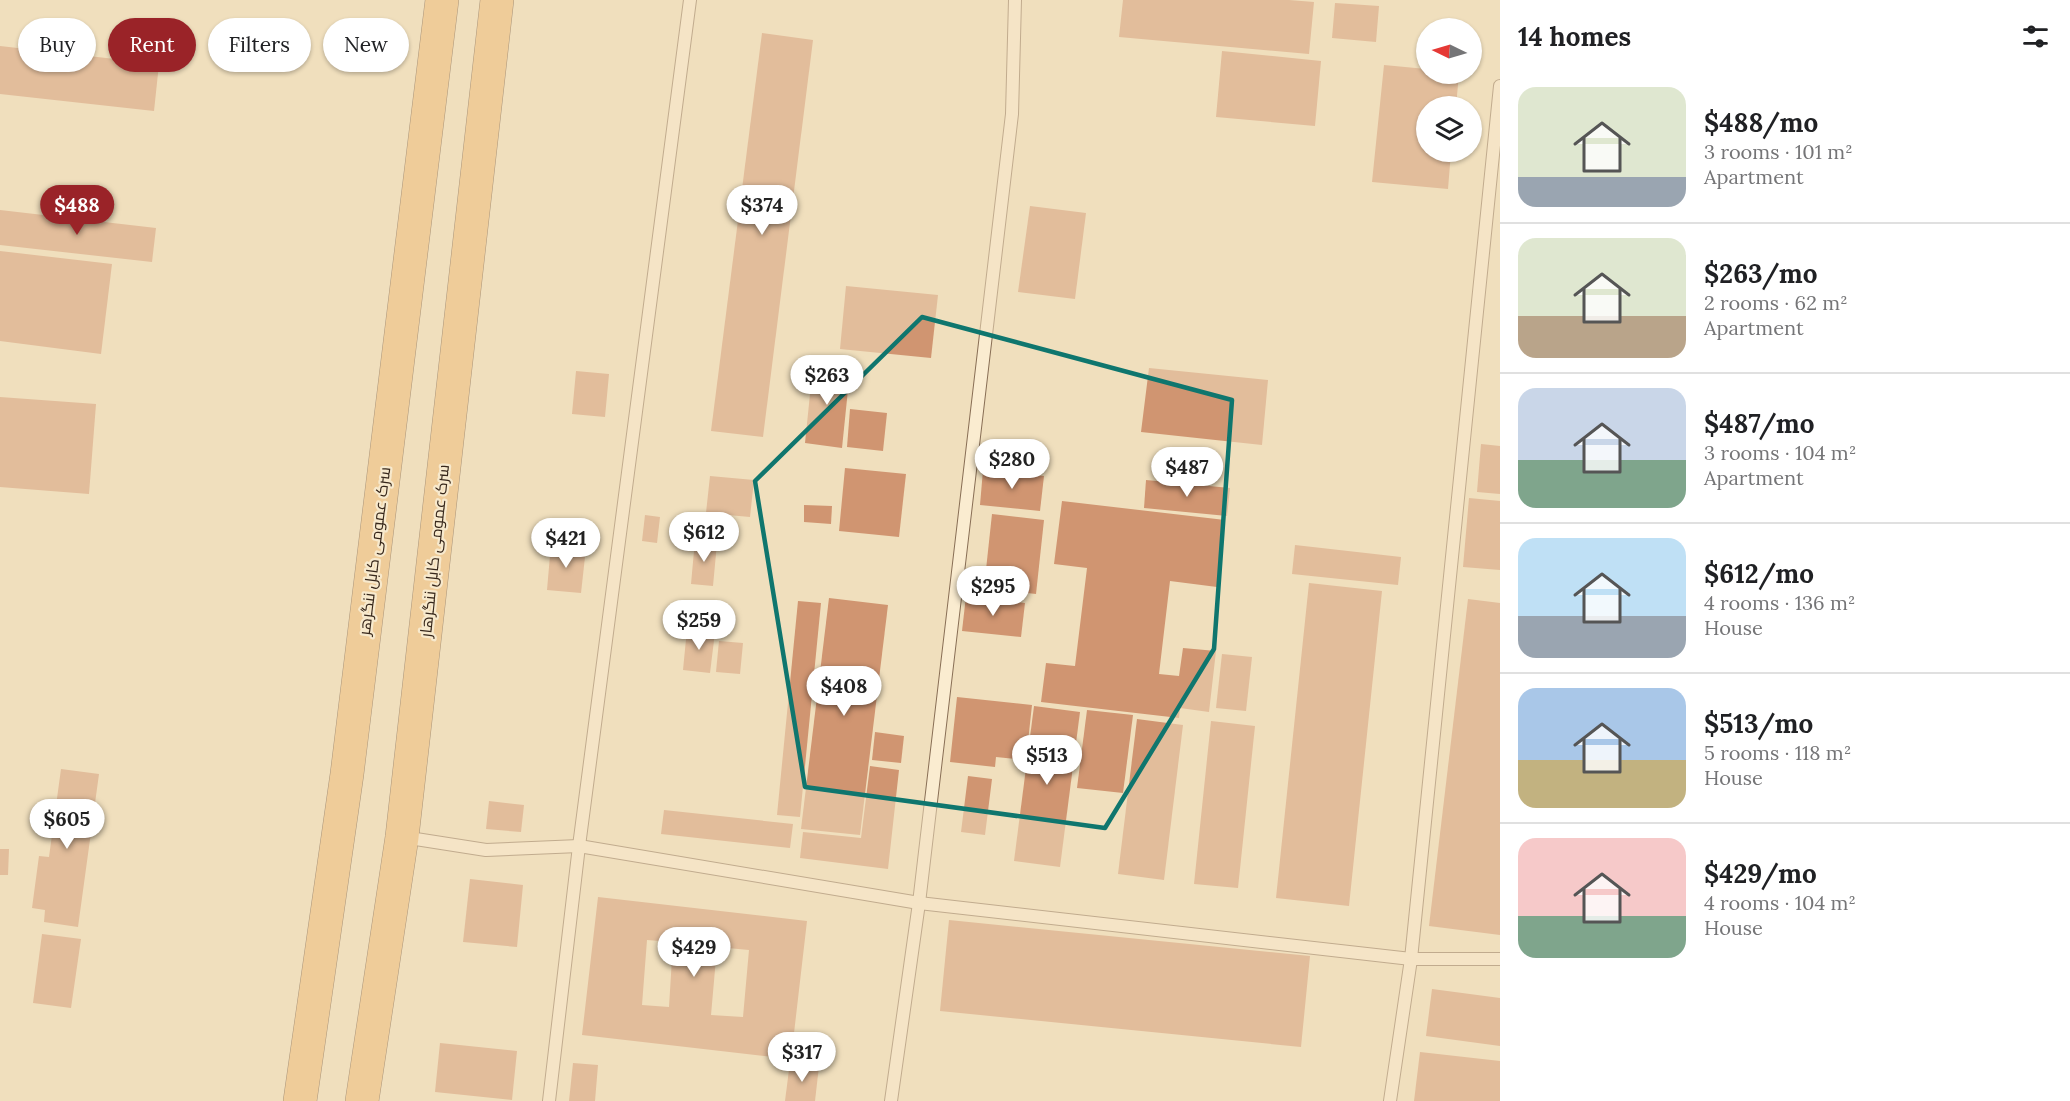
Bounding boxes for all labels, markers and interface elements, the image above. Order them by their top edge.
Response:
chip: Buy [18,18,96,72]
chip: Rent [108,18,196,72]
chip: Filters [208,18,311,72]
chip: New [323,18,409,72]
north arrow [1416,18,1482,84]
map controls [1416,18,1482,162]
text: 14 homes [1518,20,1631,53]
icon: filters [2019,20,2052,53]
button: layers [1416,96,1482,162]
text: $488/mo [1704,106,1818,139]
icon: home [1566,111,1638,183]
text: 3 rooms · 101 m² [1704,139,1853,164]
text: Apartment [1704,164,1804,189]
pin: $488 [41,185,113,236]
pin: $374 [726,185,798,236]
text: $488 [54,192,100,217]
text: $374 [741,192,783,217]
text: $263/mo [1704,257,1817,290]
icon: home [1566,262,1638,334]
text: 2 rooms · 62 m² [1704,290,1848,315]
text: Apartment [1704,315,1804,340]
pin: $263 [791,355,863,406]
text: $263 [804,362,850,387]
text: $487/mo [1704,407,1814,440]
icon: home [1566,412,1638,484]
pin: $280 [976,439,1048,490]
text: 3 rooms · 104 m² [1704,440,1856,465]
text: $280 [989,446,1035,471]
pin: $487 [1151,447,1223,498]
text: $487 [1165,454,1209,479]
street label: سرک عمومی کابل ننگرهار [415,464,454,640]
text: Apartment [1704,465,1804,490]
street label: سرک عمومی کابل ننگرهر [354,466,395,638]
pin: $612 [668,512,740,563]
pin: $421 [530,518,602,569]
text: $612 [683,519,725,544]
text: $421 [545,525,587,550]
text: $612/mo [1704,557,1814,590]
icon: home [1566,562,1638,634]
pin: $295 [957,566,1029,617]
text: $295 [971,573,1015,598]
text: 4 rooms · 136 m² [1704,590,1856,615]
pin: $259 [663,600,735,651]
text: $259 [677,607,721,632]
text: House [1704,615,1763,640]
pin: $408 [808,666,880,717]
text: $408 [821,673,867,698]
text: $513/mo [1704,707,1813,740]
icon: home [1566,712,1638,784]
pin: $513 [1011,735,1083,786]
text: 5 rooms · 118 m² [1704,740,1851,765]
text: $513 [1026,742,1068,767]
text: House [1704,765,1763,790]
pin: $605 [31,799,103,850]
text: $605 [44,806,90,831]
text: $429/mo [1704,857,1817,890]
icon: home [1566,862,1638,934]
text: 4 rooms · 104 m² [1704,890,1856,915]
text: House [1704,915,1763,940]
pin: $429 [658,927,730,978]
text: $429 [672,934,716,959]
pin: $317 [766,1032,838,1083]
text: $317 [782,1039,822,1064]

